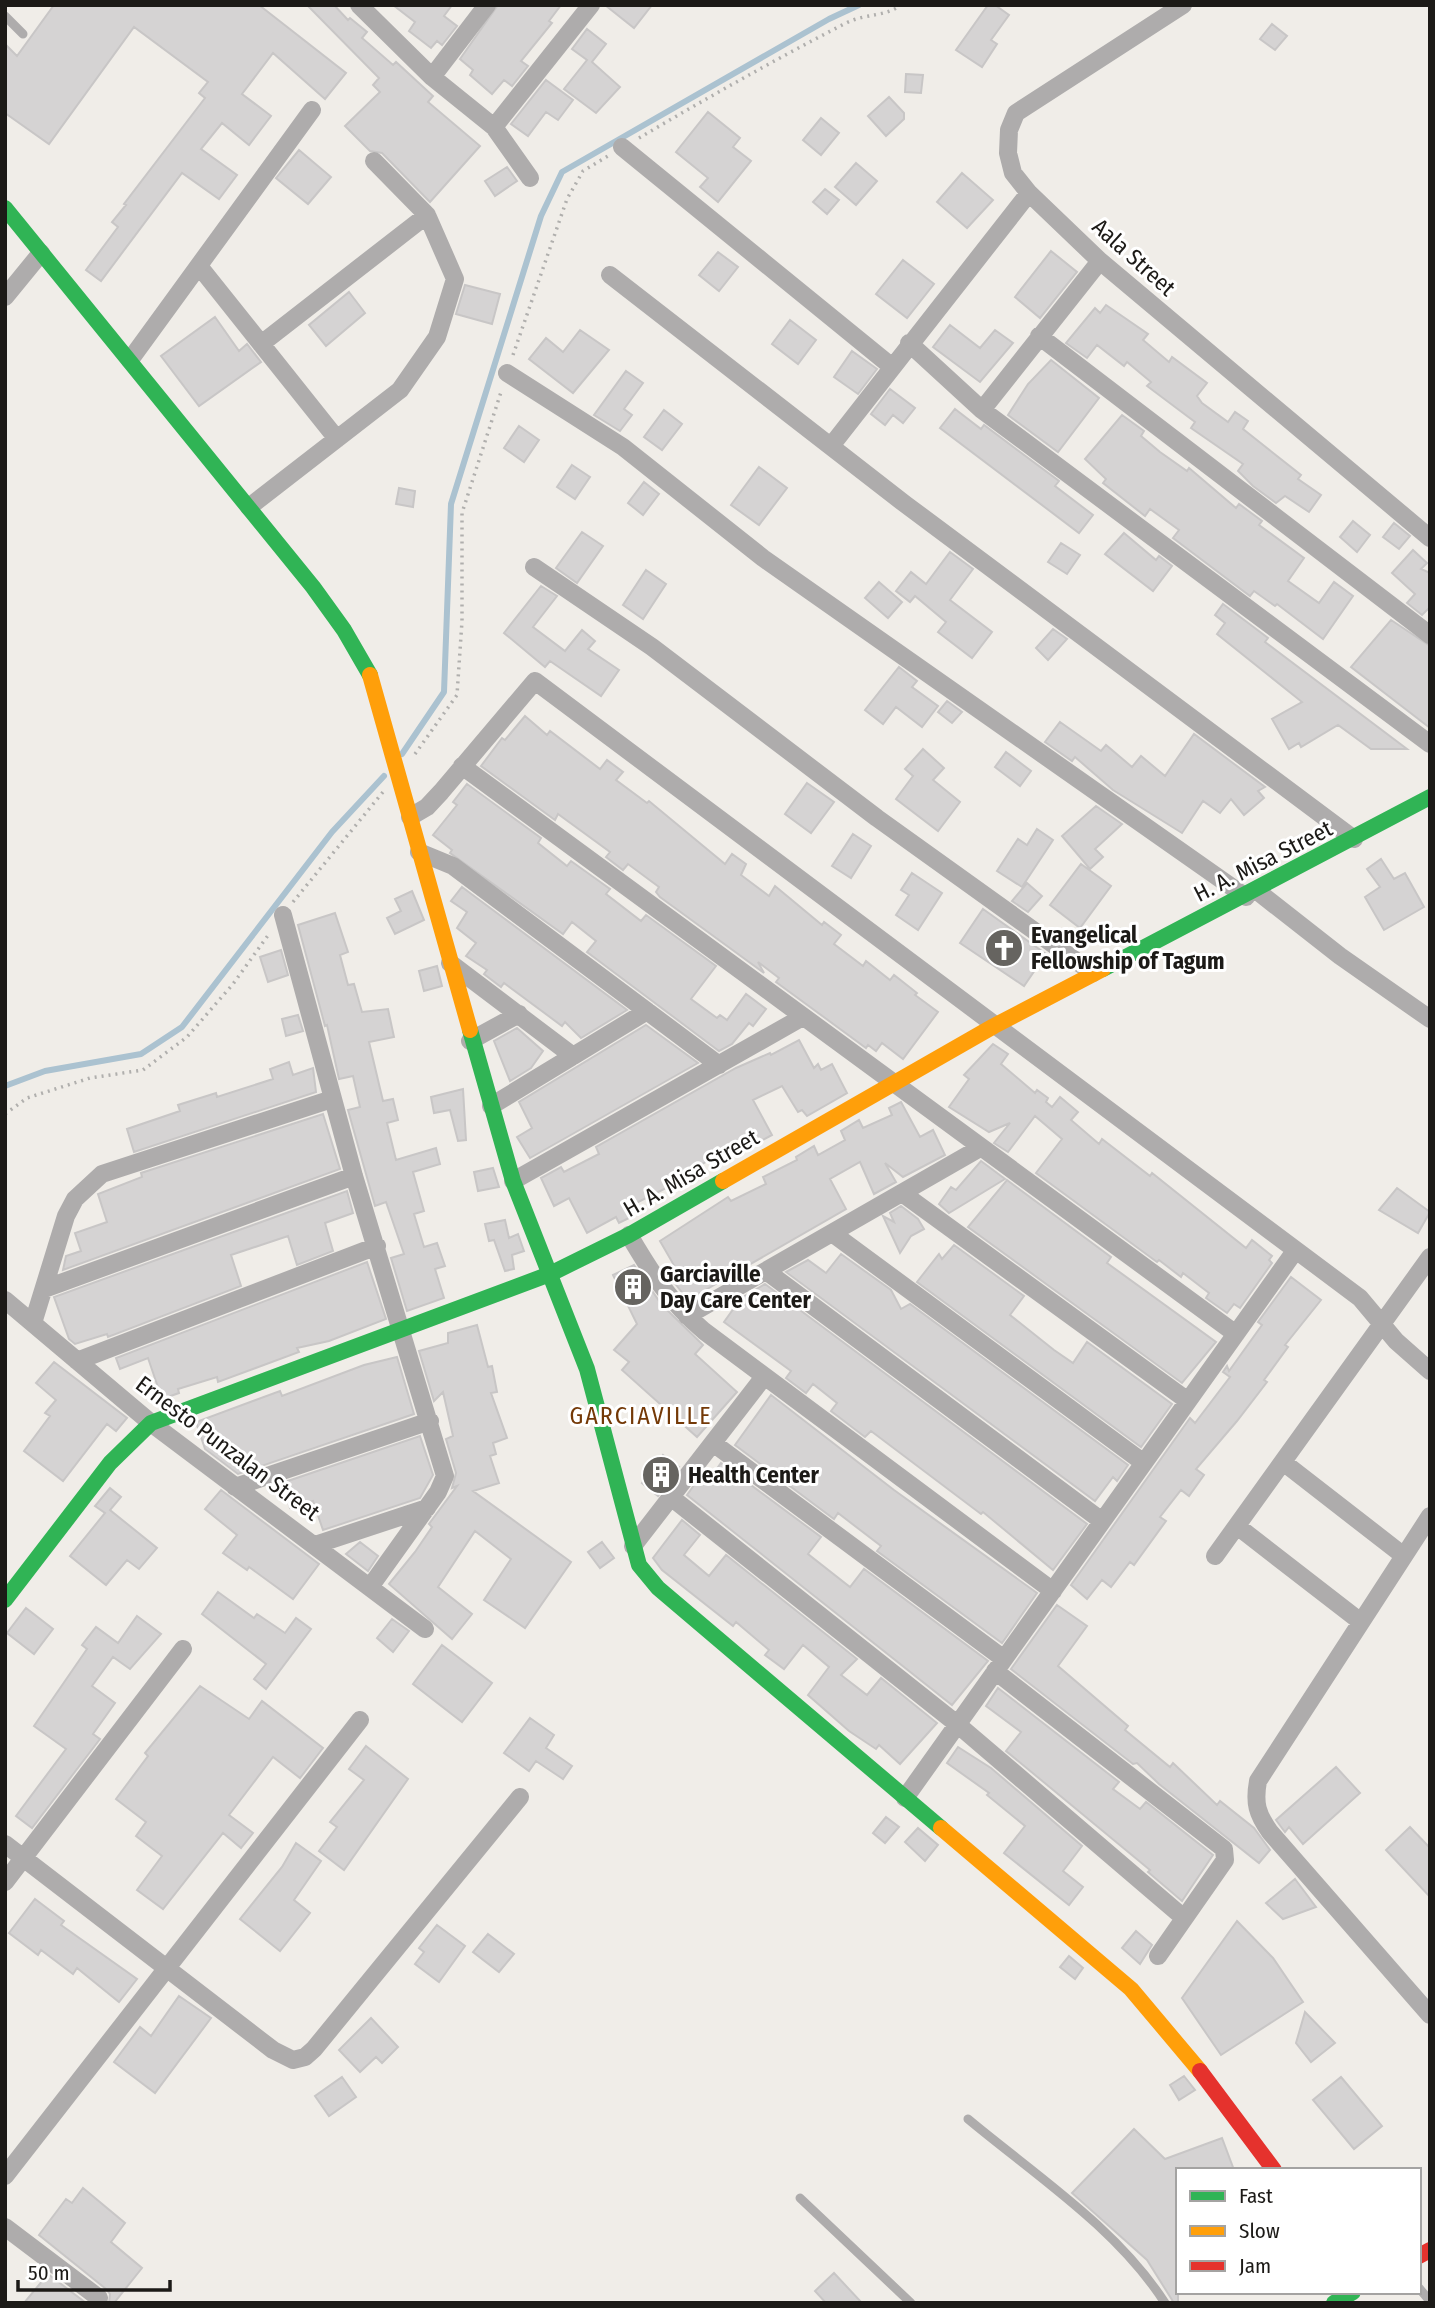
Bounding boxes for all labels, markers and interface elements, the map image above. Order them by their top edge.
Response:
street label: Aala Street [1087,212,1182,302]
street label: H. A. Misa Street [1189,814,1337,908]
place label: Evangelical Fellowship of Tagum [1031,921,1225,975]
church icon: Evangelical Fellowship of Tagum [983,927,1025,969]
street label: H. A. Misa Street [618,1123,764,1223]
place label: Garciaville Day Care Center [660,1260,811,1314]
building icon: Garciaville Day Care Center [612,1266,654,1308]
street label: Ernesto Punzalan Street [130,1370,326,1527]
district label: GARCIAVILLE [569,1402,713,1430]
building icon: Health Center [640,1454,682,1496]
place label: Health Center [688,1461,819,1489]
legend [1176,2168,1421,2294]
text: Fast [1239,2183,1273,2209]
text: Slow [1239,2218,1280,2244]
scale bar [18,2248,170,2292]
text: Jam [1239,2253,1271,2279]
text: 50 m [28,2260,70,2286]

